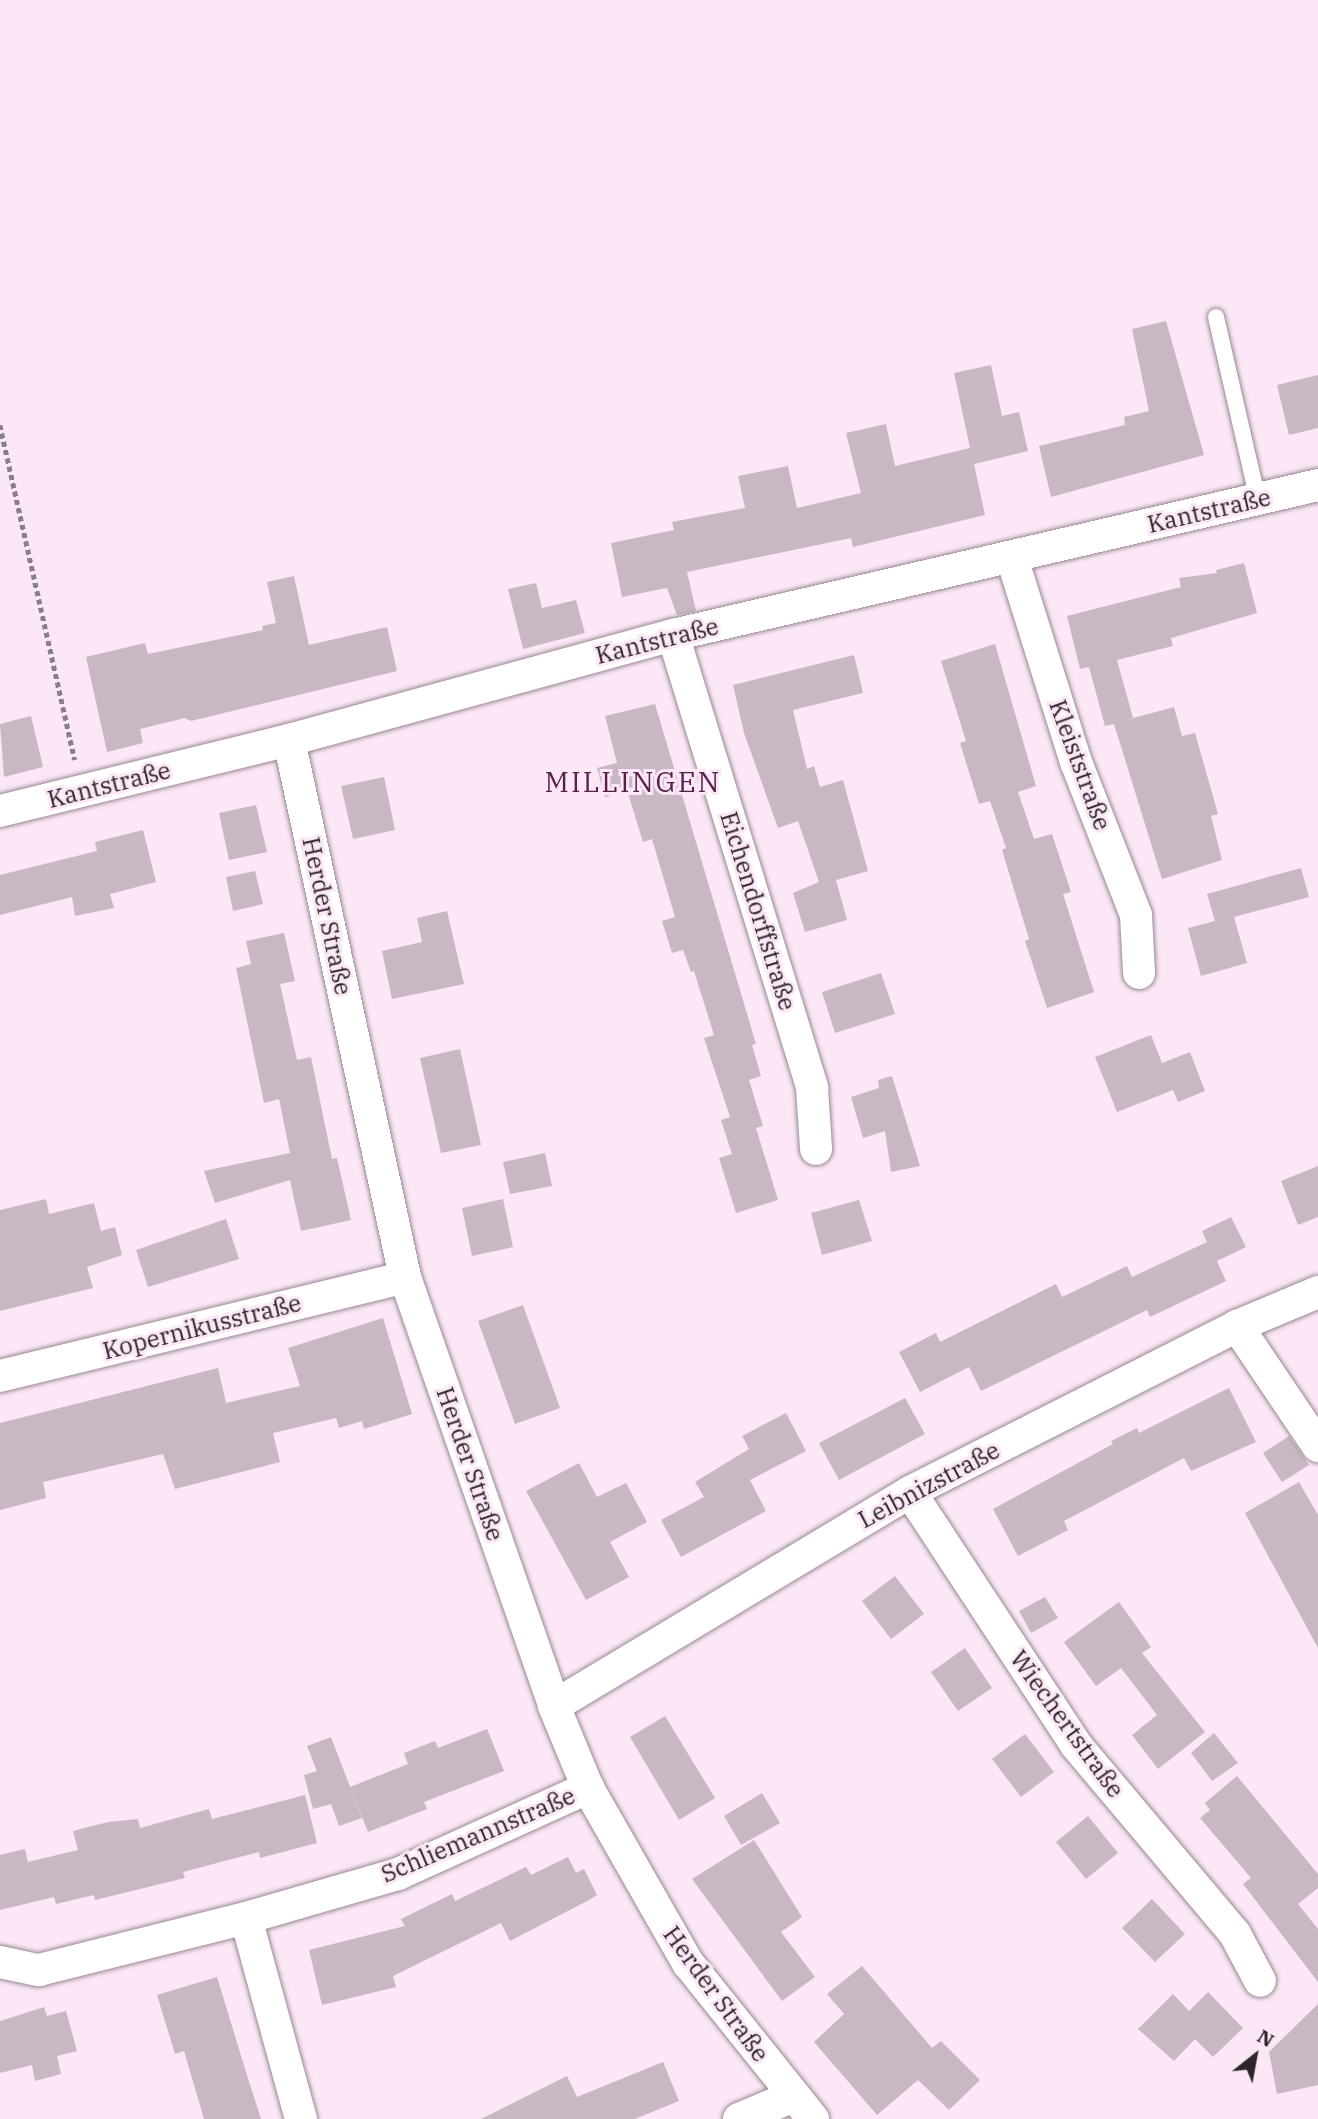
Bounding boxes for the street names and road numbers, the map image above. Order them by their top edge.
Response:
street label: Kantstraße [1145,483,1273,539]
street label: Kantstraße [593,612,721,670]
street label: Kleiststraße [1043,696,1117,834]
street label: Kantstraße [45,756,173,814]
street label: Eichendorffstraße [714,808,802,1014]
street label: Herder Straße [296,834,358,998]
street label: Kopernikusstraße [100,1288,304,1366]
street label: Herder Straße [430,1383,510,1545]
street label: Leibnizstraße [853,1436,1005,1534]
street label: Wiechertstraße [1004,1645,1130,1803]
street label: Schliemannstraße [377,1781,579,1889]
street label: Herder Straße [657,1921,775,2067]

